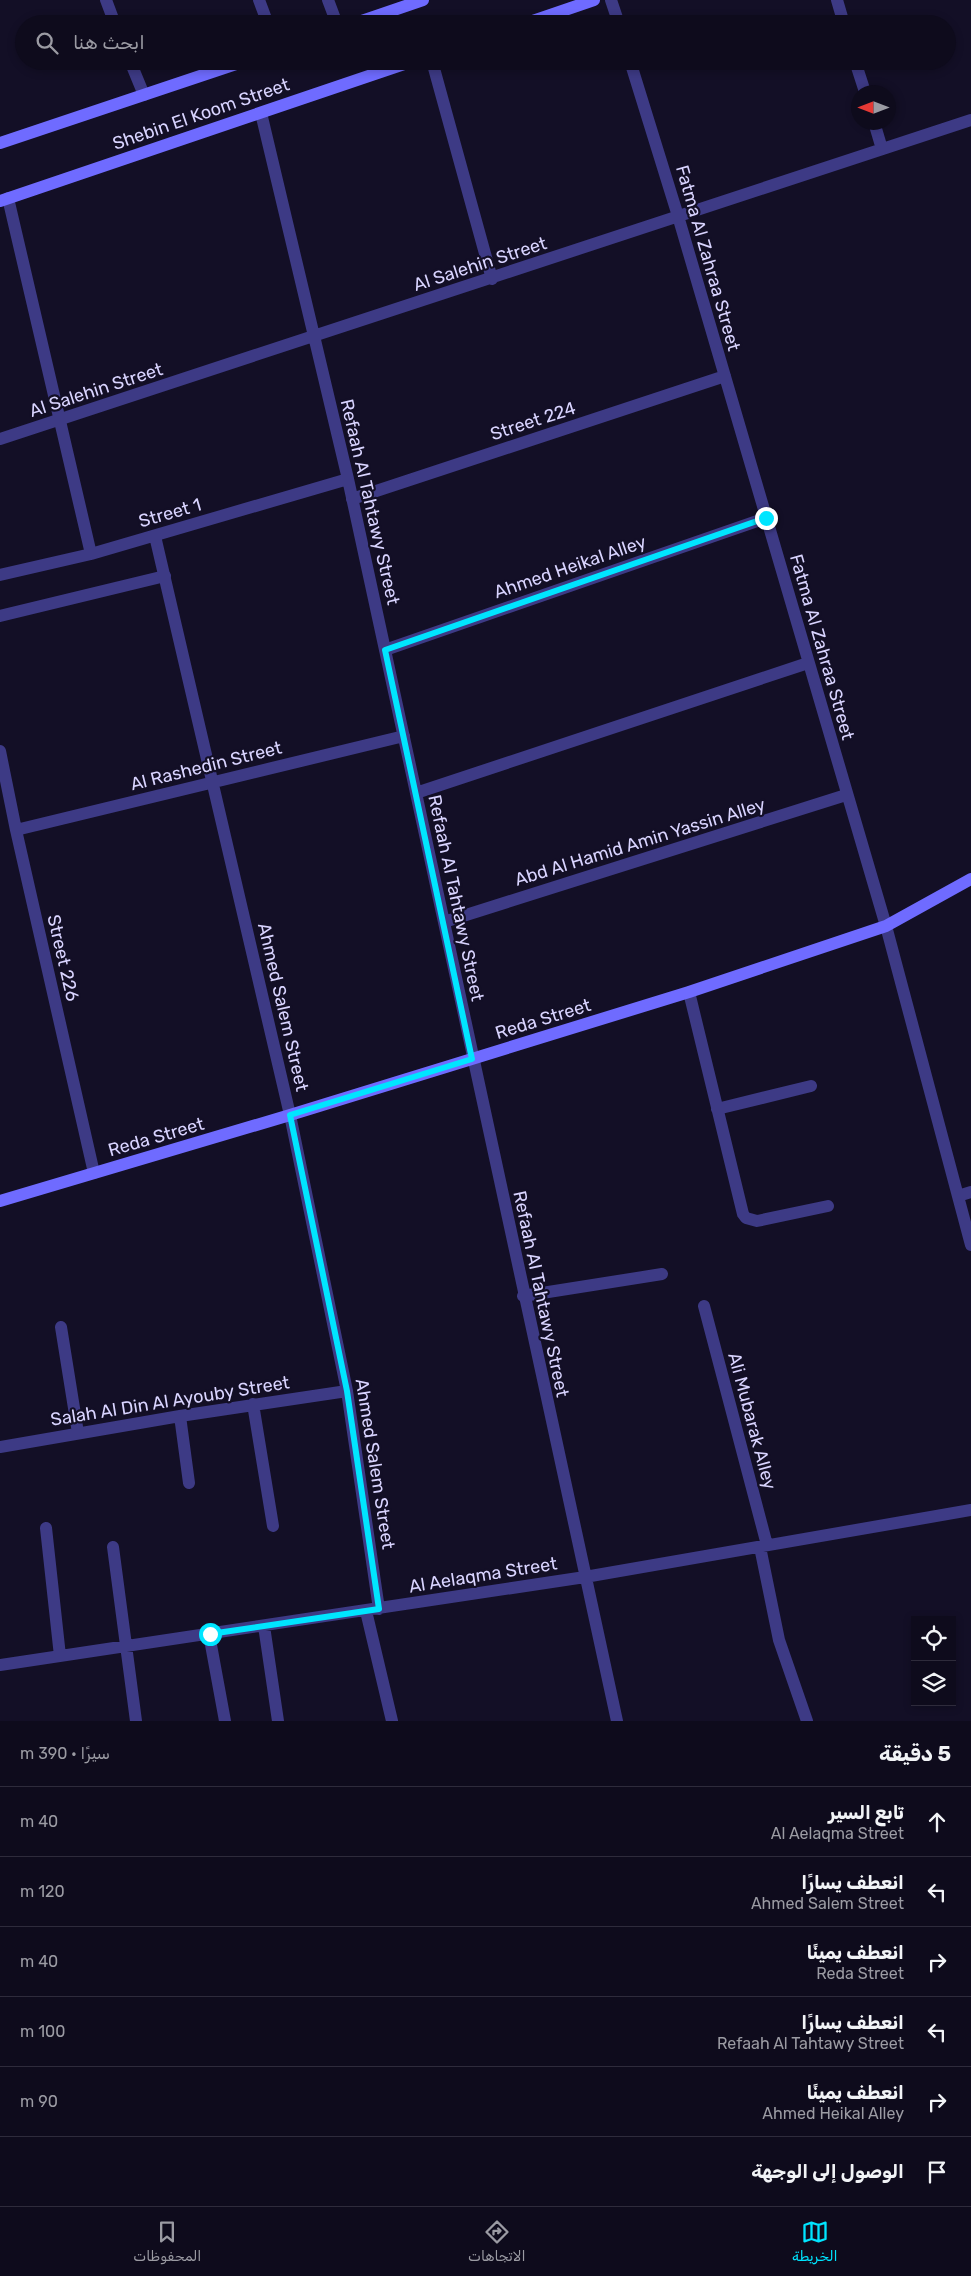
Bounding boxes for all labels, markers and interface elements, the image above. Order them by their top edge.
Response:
search box [15,15,956,70]
icon: search [33,29,61,57]
text: ابحث هنا [73,31,145,54]
street label: Shebin El Koom Street [110,73,292,155]
north arrow [851,85,896,130]
street label: Fatma Al Zahraa Street [671,163,745,353]
street label: Al Salehin Street [410,232,550,296]
street label: Al Salehin Street [26,358,166,422]
street label: Refaah Al Tahtawy Street [336,397,404,607]
street label: Street 224 [487,397,579,445]
street label: Street 1 [136,494,204,532]
route end [755,507,778,530]
street label: Ahmed Heikal Alley [491,531,649,603]
street label: Fatma Al Zahraa Street [785,552,859,742]
street label: Al Rashedin Street [128,737,284,795]
street label: Refaah Al Tahtawy Street [423,793,489,1003]
street label: Abd Al Hamid Amin Yassin Alley [512,793,768,891]
street label: Street 226 [42,912,84,1004]
street label: Ahmed Salem Street [253,921,313,1093]
street label: Reda Street [493,994,593,1044]
street label: Reda Street [105,1113,207,1161]
street label: Refaah Al Tahtawy Street [508,1189,574,1399]
street label: Ali Mubarak Alley [723,1350,781,1492]
street label: Salah Al Din Al Ayouby Street [49,1371,291,1431]
street label: Ahmed Salem Street [351,1377,399,1551]
street label: Al Aelaqma Street [407,1552,559,1598]
map controls [911,1616,956,1706]
button: locate [911,1616,956,1661]
route start [199,1623,222,1646]
button: layers [911,1661,956,1706]
text: 5 دقيقة [879,1741,951,1766]
text: سيرًا · 390 m [20,1744,110,1763]
text: تابع السير [828,1801,904,1824]
icon: ahead [923,1808,951,1836]
text: 40 m [20,1812,58,1831]
text: Al Aelaqma Street [771,1824,904,1843]
text: انعطف يسارًا [801,1871,904,1894]
icon: left [923,1878,951,1906]
text: 120 m [20,1882,65,1901]
text: Ahmed Salem Street [751,1894,904,1913]
text: انعطف يمينًا [807,1941,904,1964]
icon: right [923,1948,951,1976]
text: 40 m [20,1952,58,1971]
text: Reda Street [816,1964,904,1983]
text: انعطف يسارًا [801,2011,904,2034]
icon: left [923,2018,951,2046]
text: 100 m [20,2022,65,2041]
text: Refaah Al Tahtawy Street [717,2034,904,2053]
text: انعطف يمينًا [807,2081,904,2104]
icon: right [923,2088,951,2116]
text: 90 m [20,2092,58,2111]
text: Ahmed Heikal Alley [762,2104,904,2123]
icon: arrive [923,2158,951,2186]
text: الوصول إلى الوجهة [751,2160,904,2183]
tab: المحفوظات [133,2218,201,2265]
tab: الاتجاهات [468,2218,525,2265]
tab: الخريطة [792,2218,838,2265]

